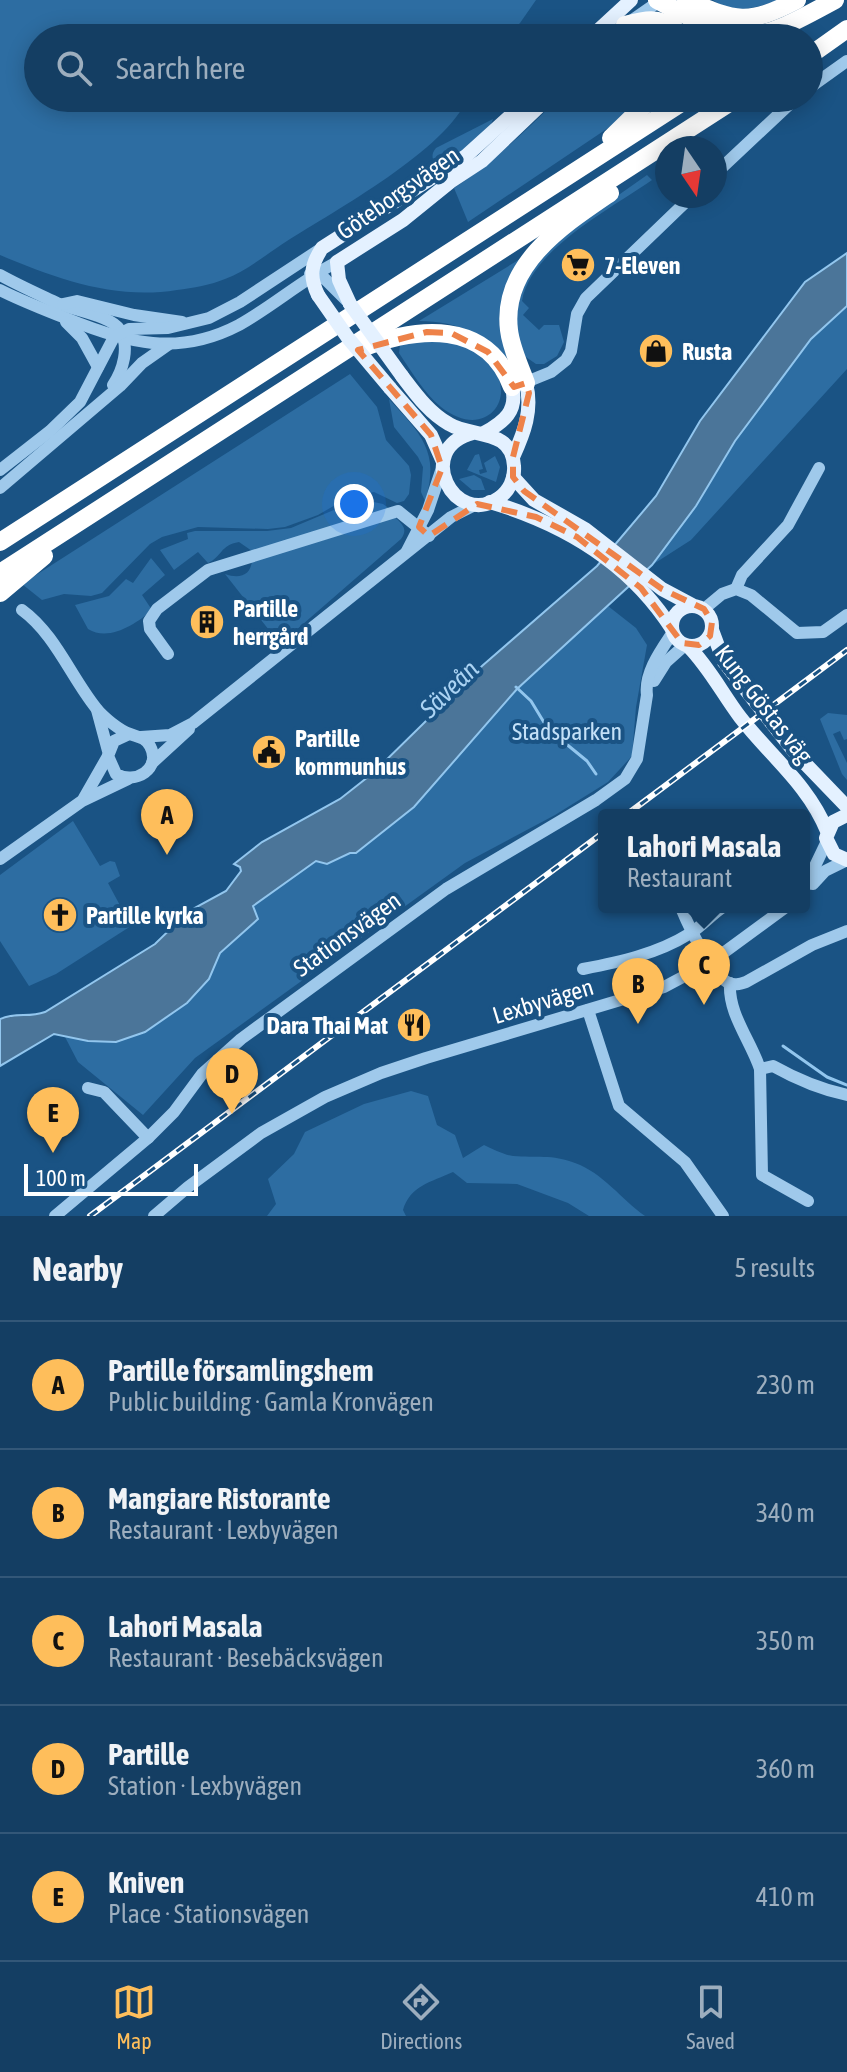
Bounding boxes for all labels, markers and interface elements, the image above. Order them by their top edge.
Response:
search box [24,24,823,112]
icon: search [52,46,96,90]
text: Search here [116,51,245,85]
north arrow [655,136,727,208]
street label: Göteborgsvägen [332,141,464,245]
supermarket icon: 7-Eleven [559,246,597,284]
place label: 7-Eleven [604,252,680,279]
shop icon: Rusta [637,332,675,370]
place label: Rusta [682,338,732,365]
your location [334,484,374,524]
place label: Partille herrgård [233,595,308,650]
building icon: Partille herrgård [188,603,226,641]
street label: Kung Göstas väg [710,640,819,769]
water label: Säveån [413,654,485,725]
park label: Stadsparken [512,718,622,745]
place label: Partille kommunhus [295,725,406,780]
public building icon: Partille kommunhus [250,733,288,771]
pin: A [141,789,193,855]
popup [598,809,810,913]
text: Lahori Masala [627,829,781,863]
text: Restaurant [627,863,732,893]
street label: Stationsvägen [288,886,406,982]
church icon: Partille kyrka [41,896,79,934]
place label: Partille kyrka [86,902,204,929]
pin: C [678,939,730,1005]
pin: B [612,958,664,1024]
street label: Lexbyvägen [489,973,597,1029]
restaurant icon: Dara Thai Mat [395,1006,433,1044]
place label: Dara Thai Mat [267,1012,388,1039]
pin: D [206,1048,258,1114]
pin: E [27,1087,79,1153]
scale bar [24,1160,198,1196]
text: 100 m [36,1165,86,1191]
text: Nearby [32,1249,123,1288]
text: 5 results [734,1253,815,1283]
text: Partille församlingshem [108,1353,374,1387]
text: A [52,1370,64,1400]
text: 230 m [756,1370,815,1400]
text: Public building · Gamla Kronvägen [108,1387,434,1417]
text: Mangiare Ristorante [108,1481,331,1515]
text: B [52,1498,64,1528]
text: 340 m [756,1498,815,1528]
text: Restaurant · Lexbyvägen [108,1515,339,1545]
text: Lahori Masala [108,1609,263,1643]
text: C [52,1626,64,1656]
text: 350 m [756,1626,815,1656]
text: Restaurant · Besebäcksvägen [108,1643,384,1673]
text: Partille [108,1737,189,1771]
text: D [51,1754,65,1784]
text: 360 m [756,1754,815,1784]
text: Station · Lexbyvägen [108,1771,302,1801]
text: Kniven [108,1865,184,1899]
text: E [52,1882,64,1912]
text: 410 m [756,1882,815,1912]
text: Place · Stationsvägen [108,1899,309,1929]
tab: Map [112,1980,156,2054]
tab: Directions [380,1980,462,2054]
tab: Saved [686,1980,735,2054]

